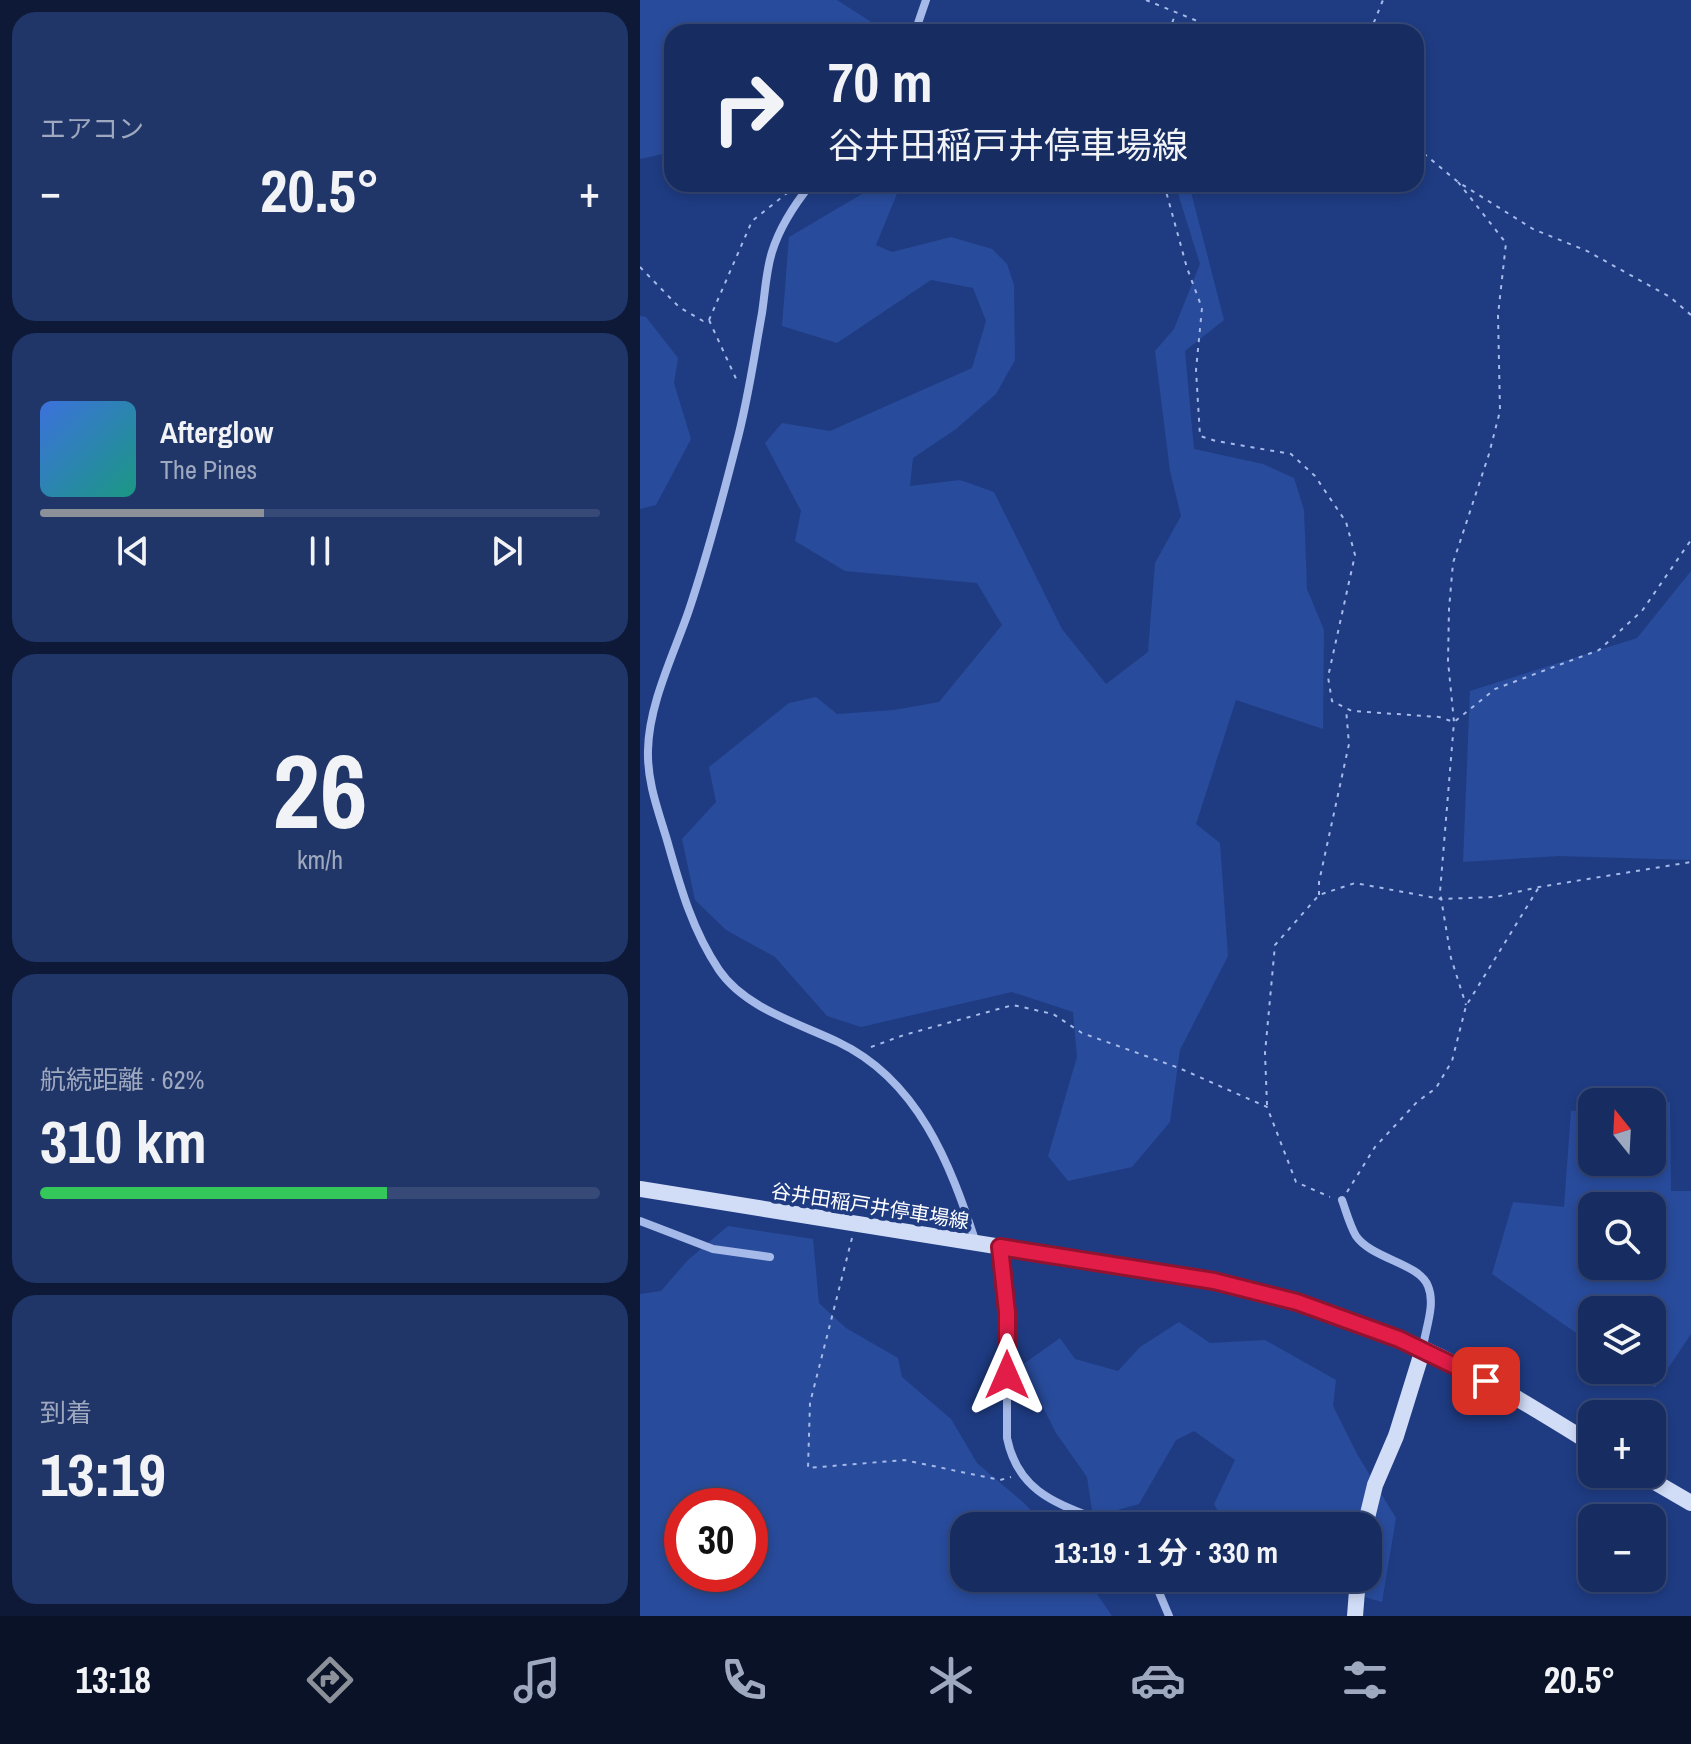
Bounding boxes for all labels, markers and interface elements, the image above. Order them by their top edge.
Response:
text: 70 m [828,44,933,119]
icon: right [696,56,800,160]
text: エアコン [40,111,144,146]
text: 谷井田稲戸井停車場線 [828,121,1188,169]
text: 20.5° [260,150,380,231]
text: − [40,161,61,221]
text: + [579,161,600,221]
text: Afterglow [160,412,273,452]
text: The Pines [160,452,257,487]
icon: previous [111,529,155,573]
icon: pause [298,529,342,573]
icon: next [485,529,529,573]
text: 26 [273,720,367,860]
text: km/h [297,842,343,877]
text: 航続距離 · 62% [40,1062,204,1097]
north arrow [1578,1088,1666,1176]
map controls [1578,1088,1666,1592]
text: 310 km [40,1101,207,1182]
street label: 谷井田稲戸井停車場線 [769,1177,971,1234]
button: search [1578,1192,1666,1280]
button: layers [1578,1296,1666,1384]
position arrow [965,1333,1049,1417]
pin [1452,1347,1520,1415]
icon: arrive [1464,1359,1508,1403]
text: 到着 [40,1395,92,1430]
button: + [1578,1400,1666,1488]
text: 13:19 [40,1434,166,1515]
speed limit sign: 30 [664,1488,768,1592]
button: − [1578,1504,1666,1592]
text: 13:19 · 1 分 · 330 m [1054,1532,1278,1572]
icon: directions [302,1652,358,1708]
icon: music [509,1652,565,1708]
icon: phone [716,1652,772,1708]
icon: climate [923,1652,979,1708]
icon: car [1130,1652,1186,1708]
icon: filters [1337,1652,1393,1708]
text: 13:18 [75,1656,151,1704]
text: 20.5° [1544,1656,1616,1704]

